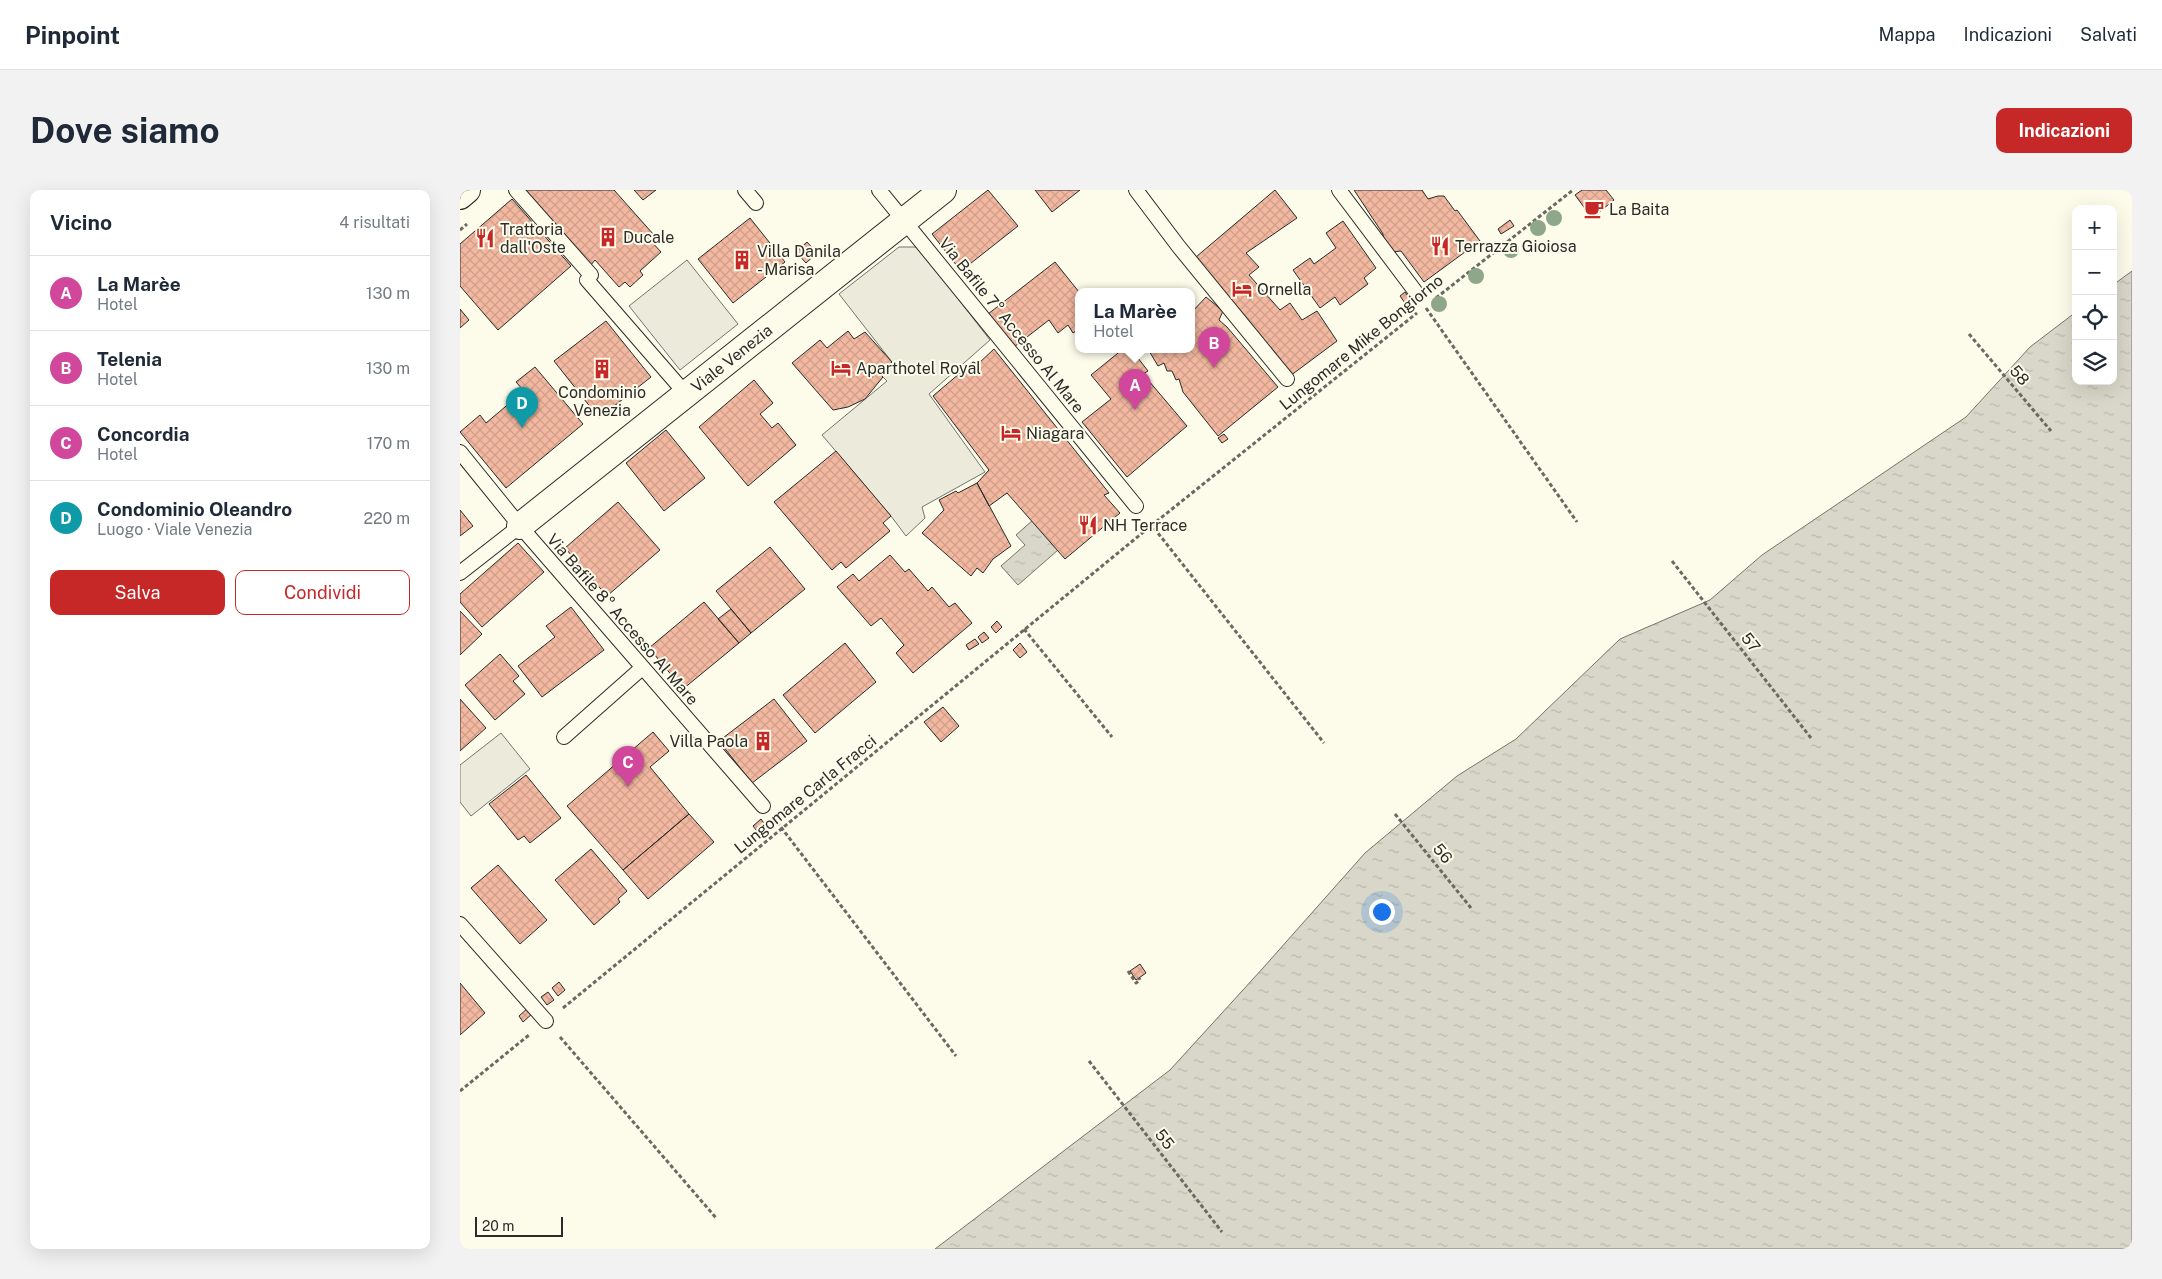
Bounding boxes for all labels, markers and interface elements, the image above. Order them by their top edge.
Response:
text: Pinpoint [25,21,120,49]
text: Mappa [1878,24,1936,45]
text: Indicazioni [1964,24,2052,45]
text: Salvati [2080,24,2137,45]
button: Indicazioni [1996,108,2132,153]
text: Dove siamo [30,110,220,151]
cafe icon: La Baita [1583,198,1605,220]
place label: La Baita [1609,200,1669,219]
map controls [2072,205,2117,385]
button: + [2072,205,2117,250]
text: Vicino [50,210,112,235]
text: 4 risultati [339,213,410,232]
place label: Trattoria dall'Oste [500,220,566,257]
building icon: Ducale [597,226,619,248]
restaurant icon: Trattoria dall'Oste [474,227,496,249]
place label: Ducale [623,228,674,247]
street label: Via Bafile 7° Accesso Al Mare [935,234,1088,417]
restaurant icon: Terrazza Gioiosa [1429,235,1451,257]
place label: Terrazza Gioiosa [1455,237,1577,256]
place label: Villa Danila - Marisa [757,242,841,279]
building icon: Villa Danila - Marisa [731,249,753,271]
button: − [2072,250,2117,295]
street label: Lungomare Mike Bongiorno [1276,271,1447,414]
text: La Marèe [97,273,181,295]
hotel icon: Ornella [1231,278,1253,300]
place label: Ornella [1257,280,1311,299]
text: A [60,284,72,303]
text: 130 m [366,284,410,303]
popup [1075,288,1195,353]
text: Hotel [97,295,138,314]
button: locate [2072,295,2117,340]
text: La Marèe [1093,300,1177,322]
street label: Viale Venezia [687,320,776,396]
text: Hotel [1093,322,1134,341]
pin: B [1198,327,1230,368]
button: layers [2072,340,2117,385]
text: Telenia [97,348,162,370]
hotel icon: Aparthotel Royal [830,357,852,379]
building icon: Condominio Venezia [591,358,613,380]
text: B [61,359,71,378]
text: 130 m [366,359,410,378]
place label: Aparthotel Royal [856,359,981,378]
street label: 58 [2006,361,2034,389]
pin: A [1119,369,1151,410]
text: Hotel [97,370,138,389]
place label: Condominio Venezia [558,383,646,420]
pin: D [506,387,538,428]
hotel icon: Niagara [1000,422,1022,444]
text: Concordia [97,423,189,445]
place label: Niagara [1026,424,1084,443]
text: C [60,434,72,453]
text: 170 m [367,434,410,453]
text: Hotel [97,445,138,464]
text: Condominio Oleandro [97,498,292,520]
text: D [60,509,72,528]
text: 220 m [363,509,410,528]
restaurant icon: NH Terrace [1077,514,1099,536]
place label: NH Terrace [1103,516,1187,535]
text: Luogo · Viale Venezia [97,520,252,539]
street label: Via Bafile 8° Accesso Al Mare [543,530,702,709]
button: Salva [50,570,225,615]
button: Condividi [235,570,410,615]
street label: 57 [1737,629,1764,656]
building icon: Villa Paola [752,730,774,752]
street label: Lungomare Carla Fracci [730,731,880,858]
place label: Villa Paola [670,732,748,751]
pin: C [612,746,644,787]
street label: 56 [1429,839,1456,867]
your location [1369,899,1395,925]
street label: 55 [1151,1125,1178,1153]
scale bar [475,1214,562,1237]
text: 20 m [482,1218,514,1234]

